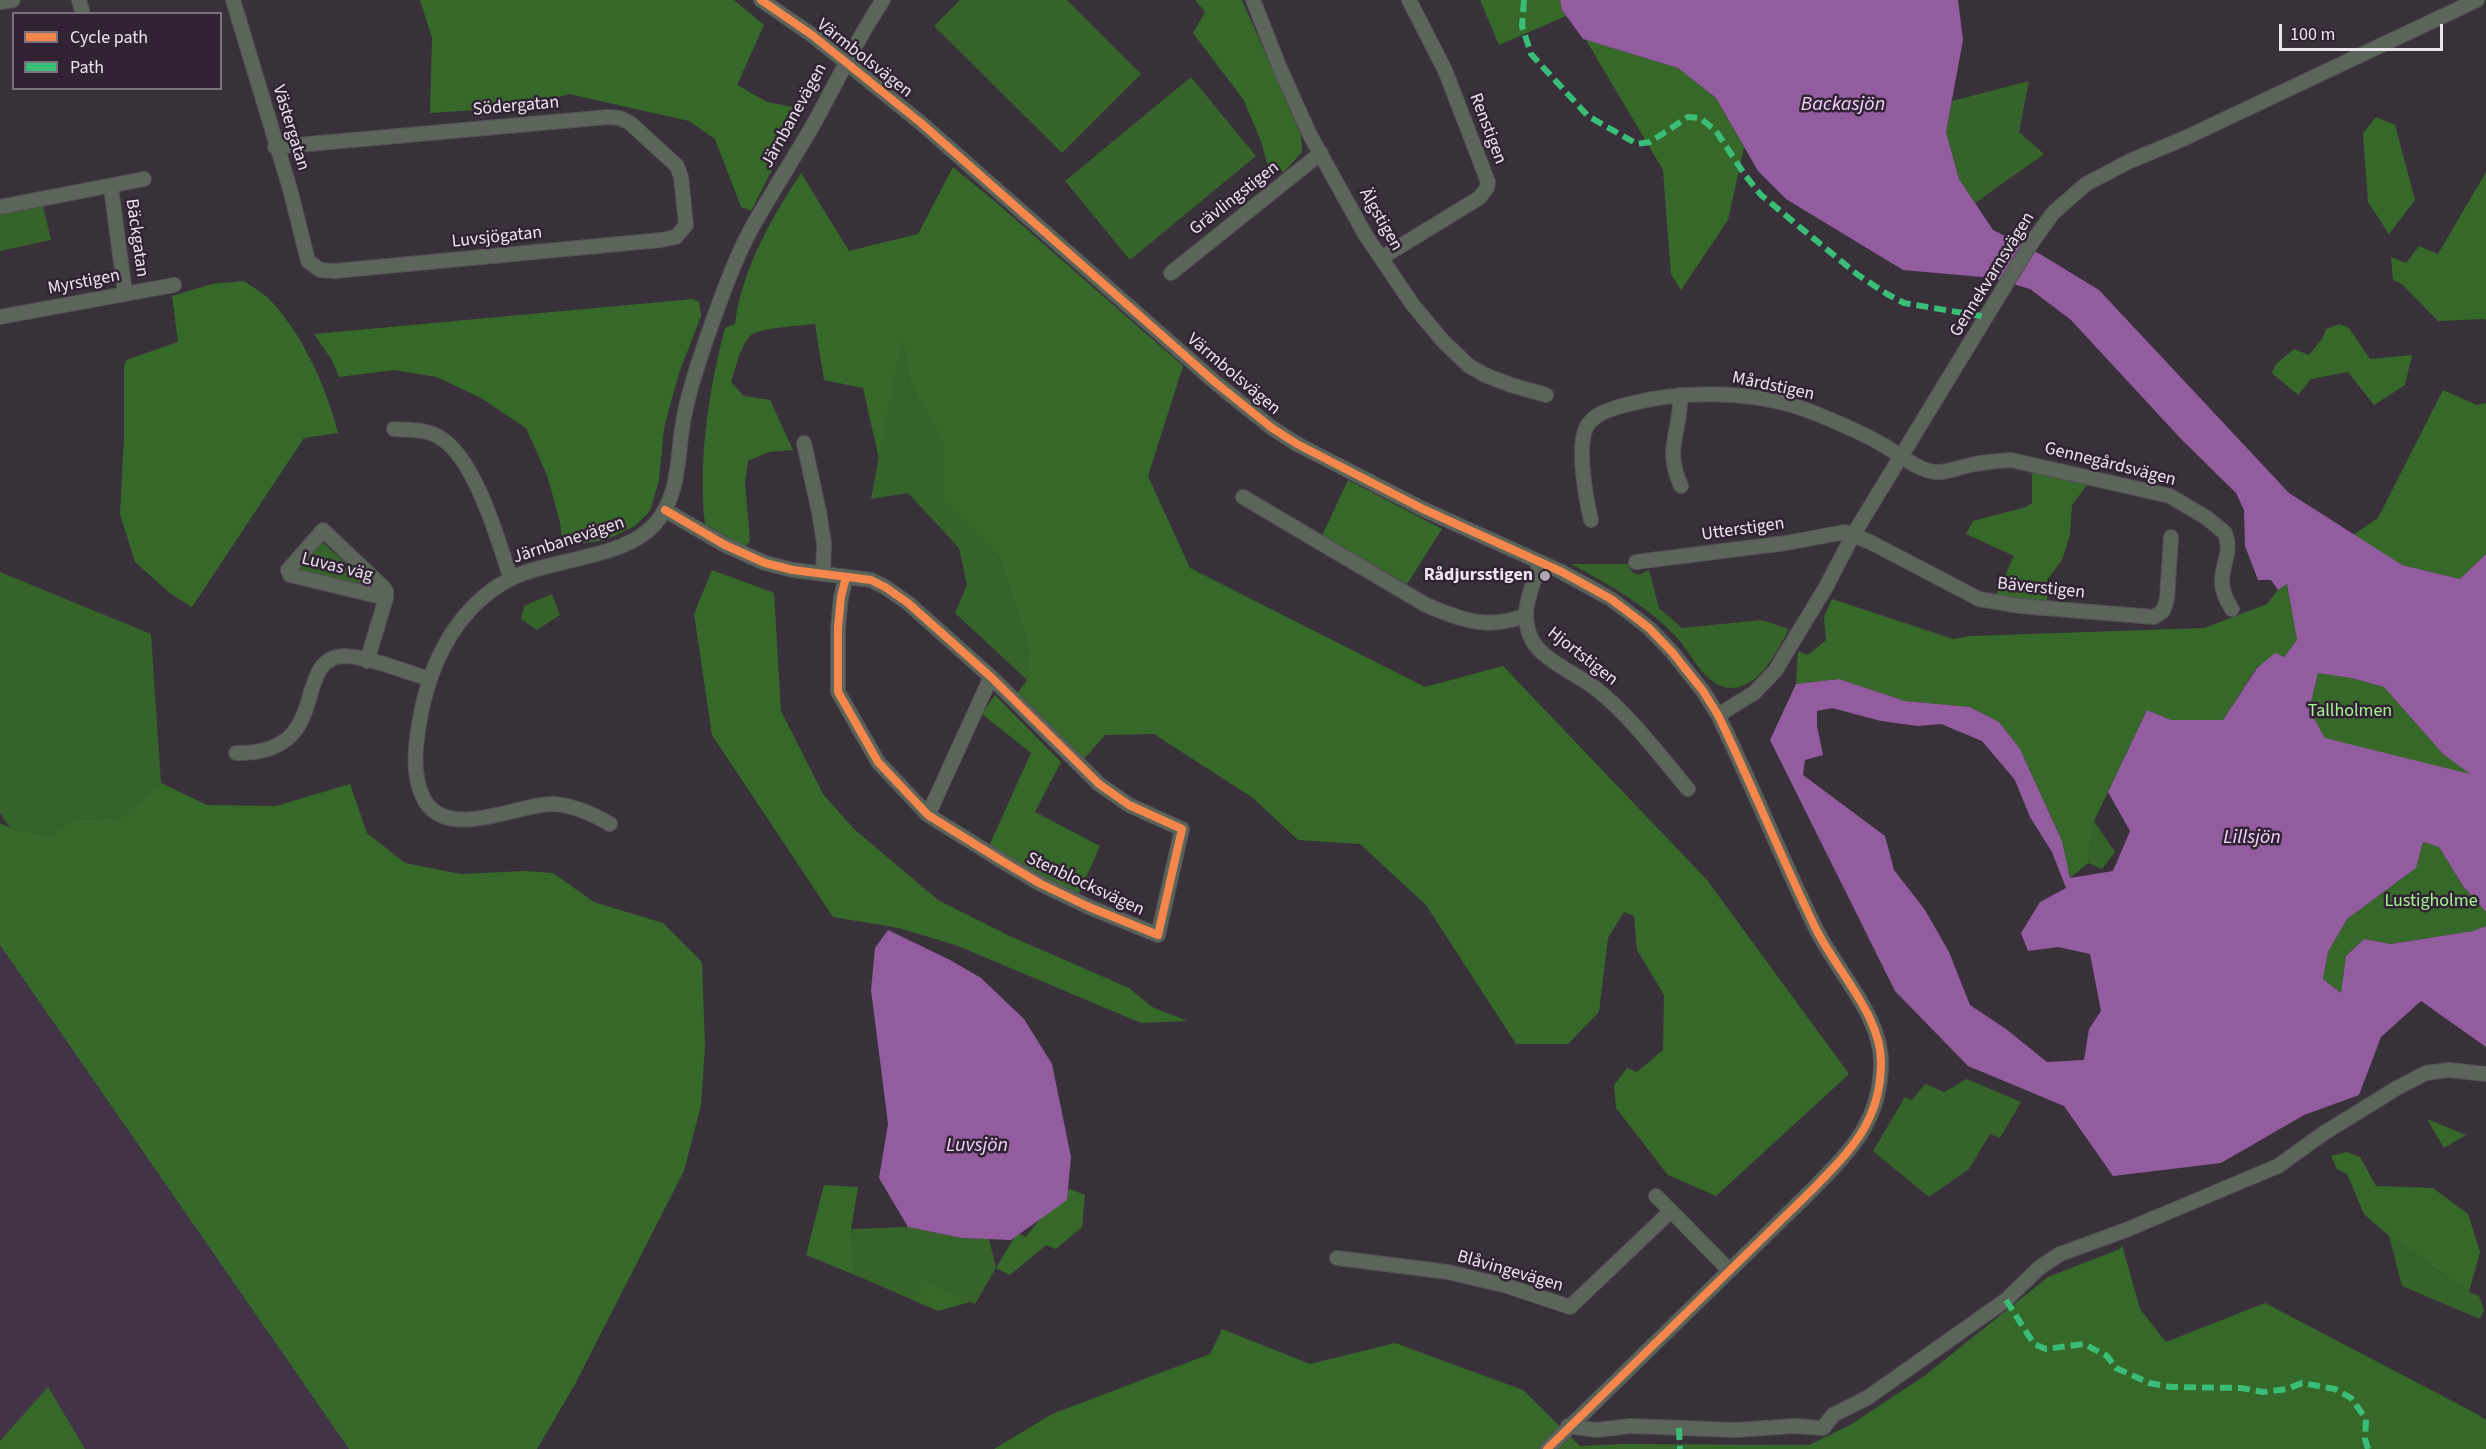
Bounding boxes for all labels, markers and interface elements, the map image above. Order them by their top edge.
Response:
legend [12,12,222,90]
scale bar [2282,12,2446,50]
street label: Värmbolsvägen [812,15,916,103]
text: 100 m [2290,22,2335,47]
text: Cycle path [70,25,148,50]
text: Path [70,55,104,80]
street label: Järnbanevägen [757,60,833,172]
street label: Västergatan [267,83,313,173]
street label: Renstigen [1464,91,1510,167]
street label: Södergatan [472,92,560,122]
water label: Backasjön [1801,94,1885,118]
street label: Grävlingstigen [1186,157,1284,241]
street label: Älgstigen [1353,185,1407,255]
street label: Bäckgatan [120,197,152,279]
street label: Gennekvarnsvägen [1946,209,2040,341]
street label: Luvsjögatan [451,223,543,253]
street label: Myrstigen [46,265,122,301]
street label: Värmbolsvägen [1182,330,1284,420]
street label: Mårdstigen [1730,368,1816,406]
street label: Gennegårdsvägen [2042,438,2178,492]
street label: Järnbanevägen [510,513,628,569]
street label: Utterstigen [1700,513,1786,547]
street label: Luvas väg [299,549,375,587]
place label: Rådjursstigen [1424,565,1533,587]
marker: Rådjursstigen [1538,569,1552,583]
street label: Bäverstigen [1996,574,2086,604]
street label: Hjortstigen [1542,623,1622,691]
park label: Tallholmen [2308,701,2392,723]
water label: Lillsjön [2223,827,2281,851]
street label: Stenblocksvägen [1023,848,1147,922]
park label: Lustigholme [2384,891,2478,913]
water label: Luvsjön [946,1135,1008,1159]
street label: Blåvingevägen [1454,1247,1566,1297]

